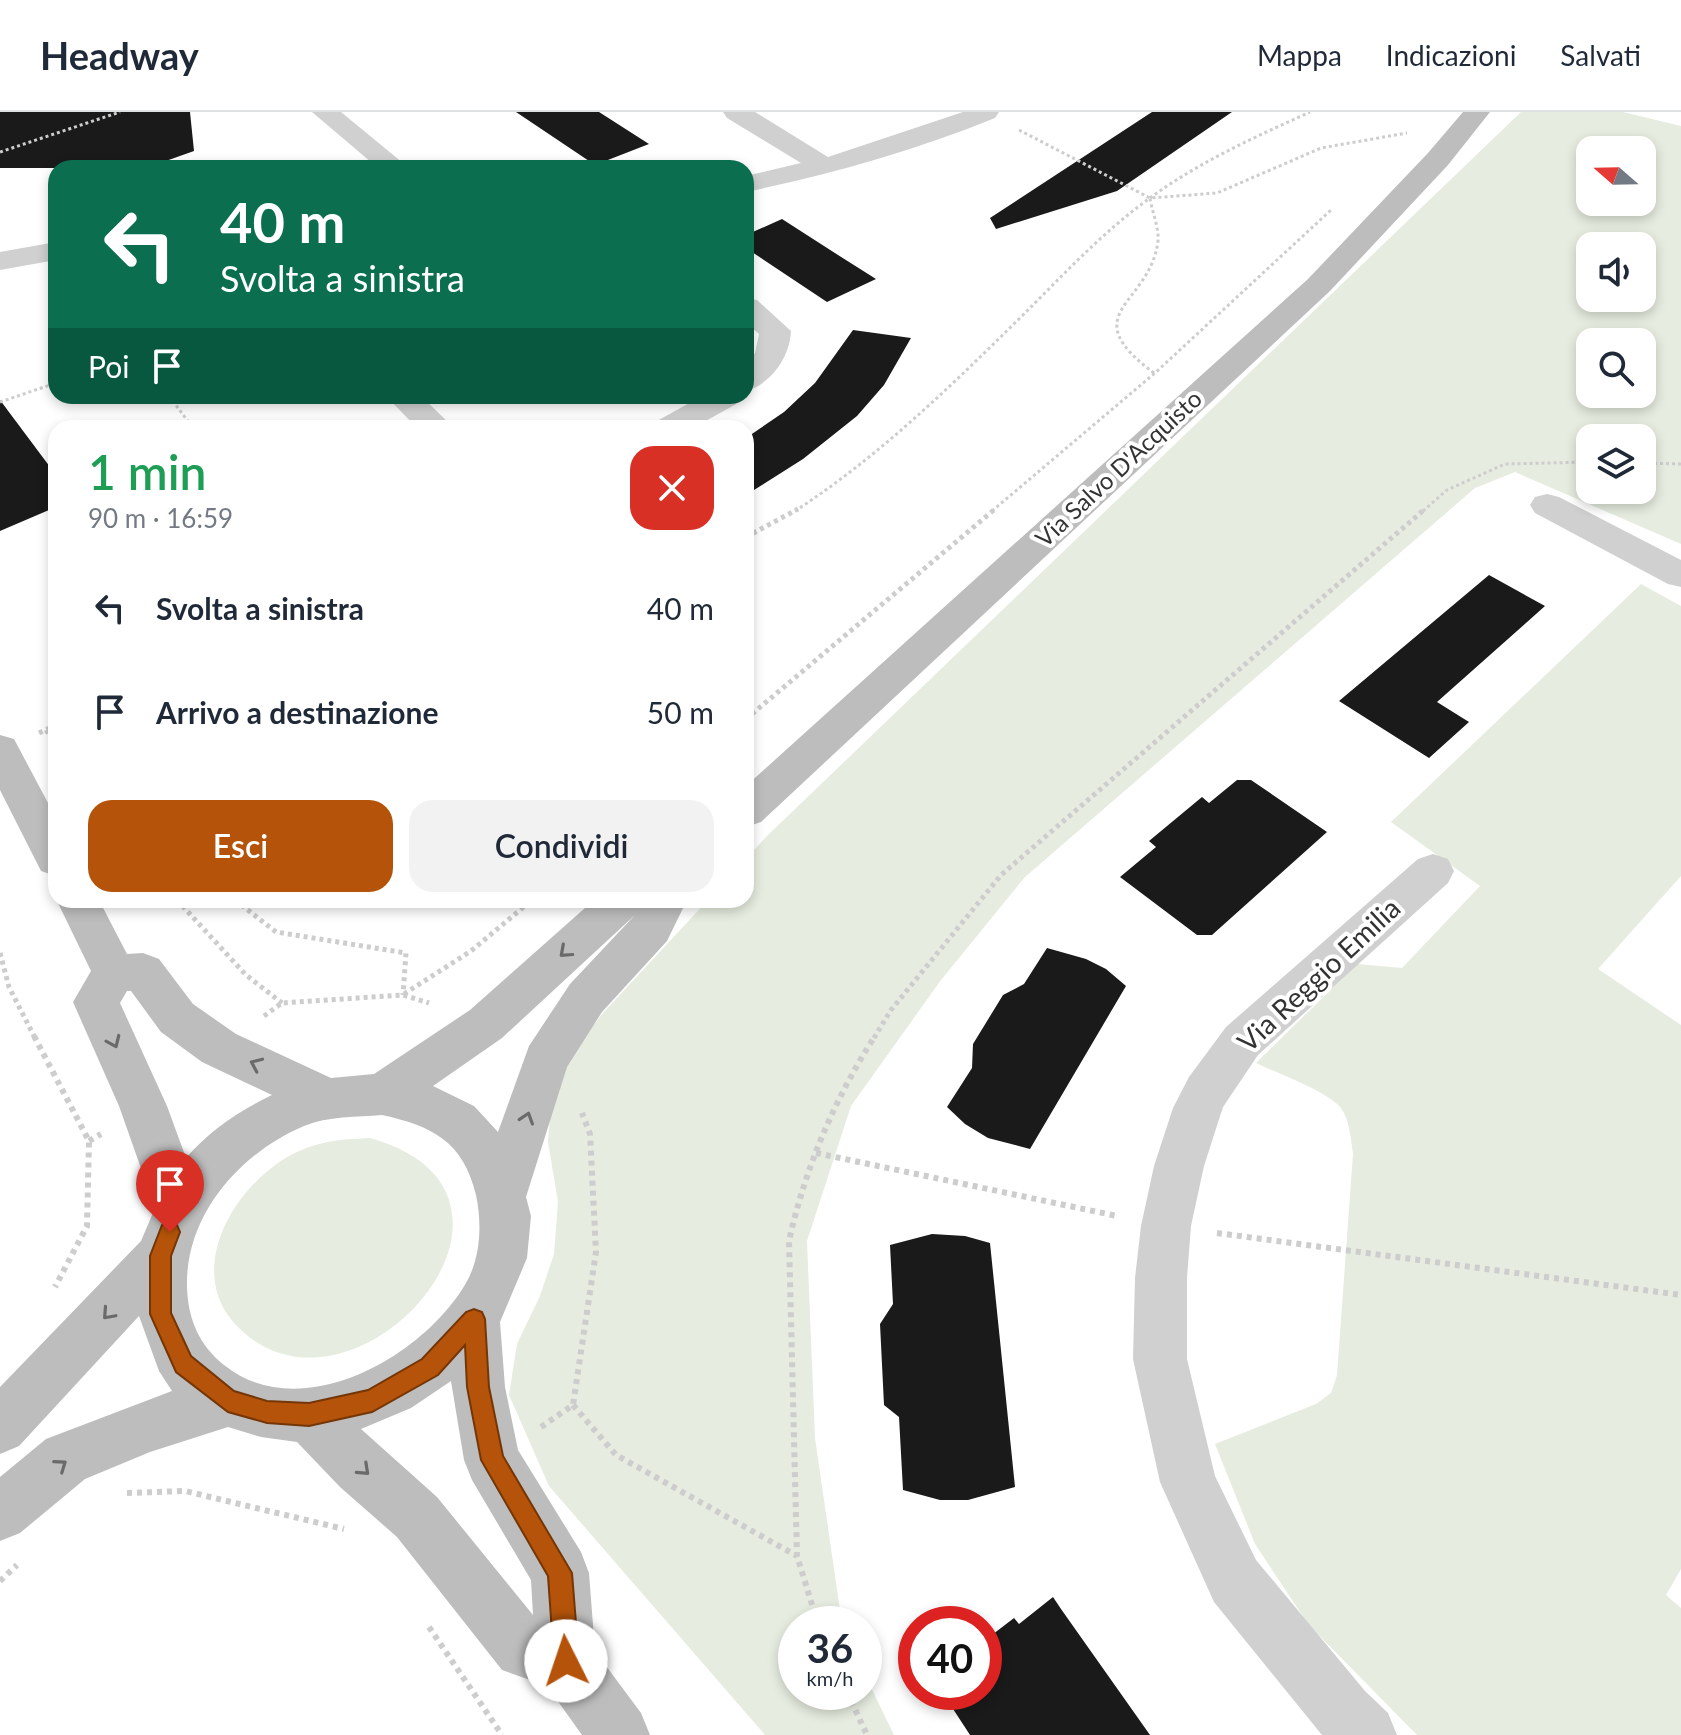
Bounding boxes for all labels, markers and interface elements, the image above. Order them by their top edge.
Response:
text: Headway [40,32,199,78]
text: Mappa [1257,38,1342,72]
text: Indicazioni [1386,38,1516,72]
text: Salvati [1560,38,1641,72]
north arrow [1576,136,1656,216]
map controls [1576,136,1656,504]
text: 40 m [220,188,345,255]
icon: left [88,192,192,296]
button: sound [1576,232,1656,312]
text: Svolta a sinistra [220,256,465,300]
button: search [1576,328,1656,408]
icon: arrive [145,344,189,388]
text: Poi [88,348,129,384]
street label: Via Salvo D'Acquisto [1029,383,1207,552]
button: layers [1576,424,1656,504]
text: 1 min [88,443,206,500]
button: close [630,446,714,530]
text: 90 m · 16:59 [88,502,233,534]
icon: left [88,586,132,630]
text: Svolta a sinistra [156,590,364,626]
text: 40 m [647,590,714,626]
icon: arrive [88,690,132,734]
text: Arrivo a destinazione [156,694,438,730]
text: 50 m [647,694,714,730]
button: Esci [88,800,393,892]
button: Condividi [409,800,714,892]
street label: Via Reggio Emilia [1230,890,1407,1058]
one-way arrow [560,943,574,958]
one-way arrow [105,1034,121,1048]
one-way arrow [250,1058,264,1074]
one-way arrow [518,1112,534,1126]
pin [136,1150,204,1232]
icon: arrive [148,1162,192,1206]
one-way arrow [104,1305,118,1320]
one-way arrow [52,1460,67,1475]
one-way arrow [355,1460,369,1475]
speed limit sign: 40 [898,1606,1002,1710]
position arrow [524,1619,608,1703]
text: 36 [807,1624,853,1672]
text: km/h [807,1666,853,1690]

